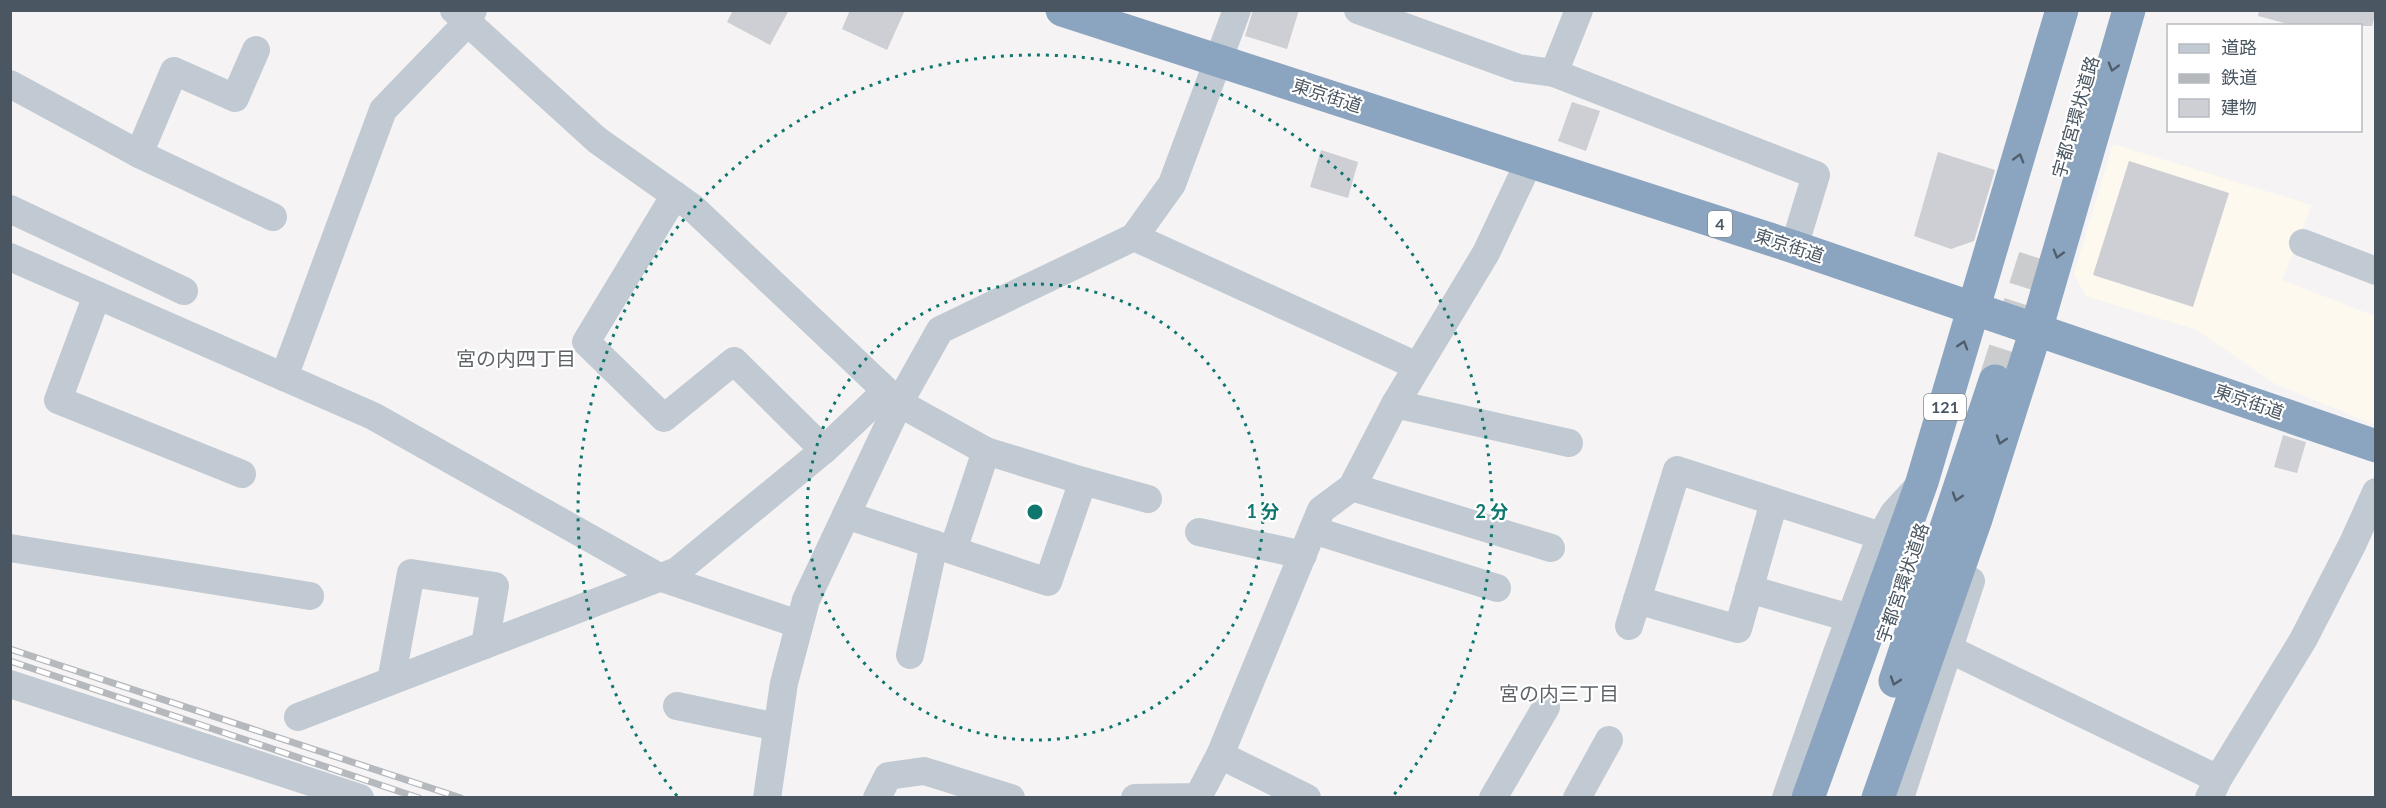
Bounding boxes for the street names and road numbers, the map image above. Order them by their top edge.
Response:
street label: 宇都宮環状道路 [2047,53,2103,180]
street label: 東京街道 [1290,73,1365,117]
road number: 4 [1708,211,1732,237]
street label: 東京街道 [1752,223,1827,267]
street label: 東京街道 [2212,379,2287,423]
road number: 121 [1924,394,1966,420]
street label: 宇都宮環状道路 [1871,520,1933,646]

